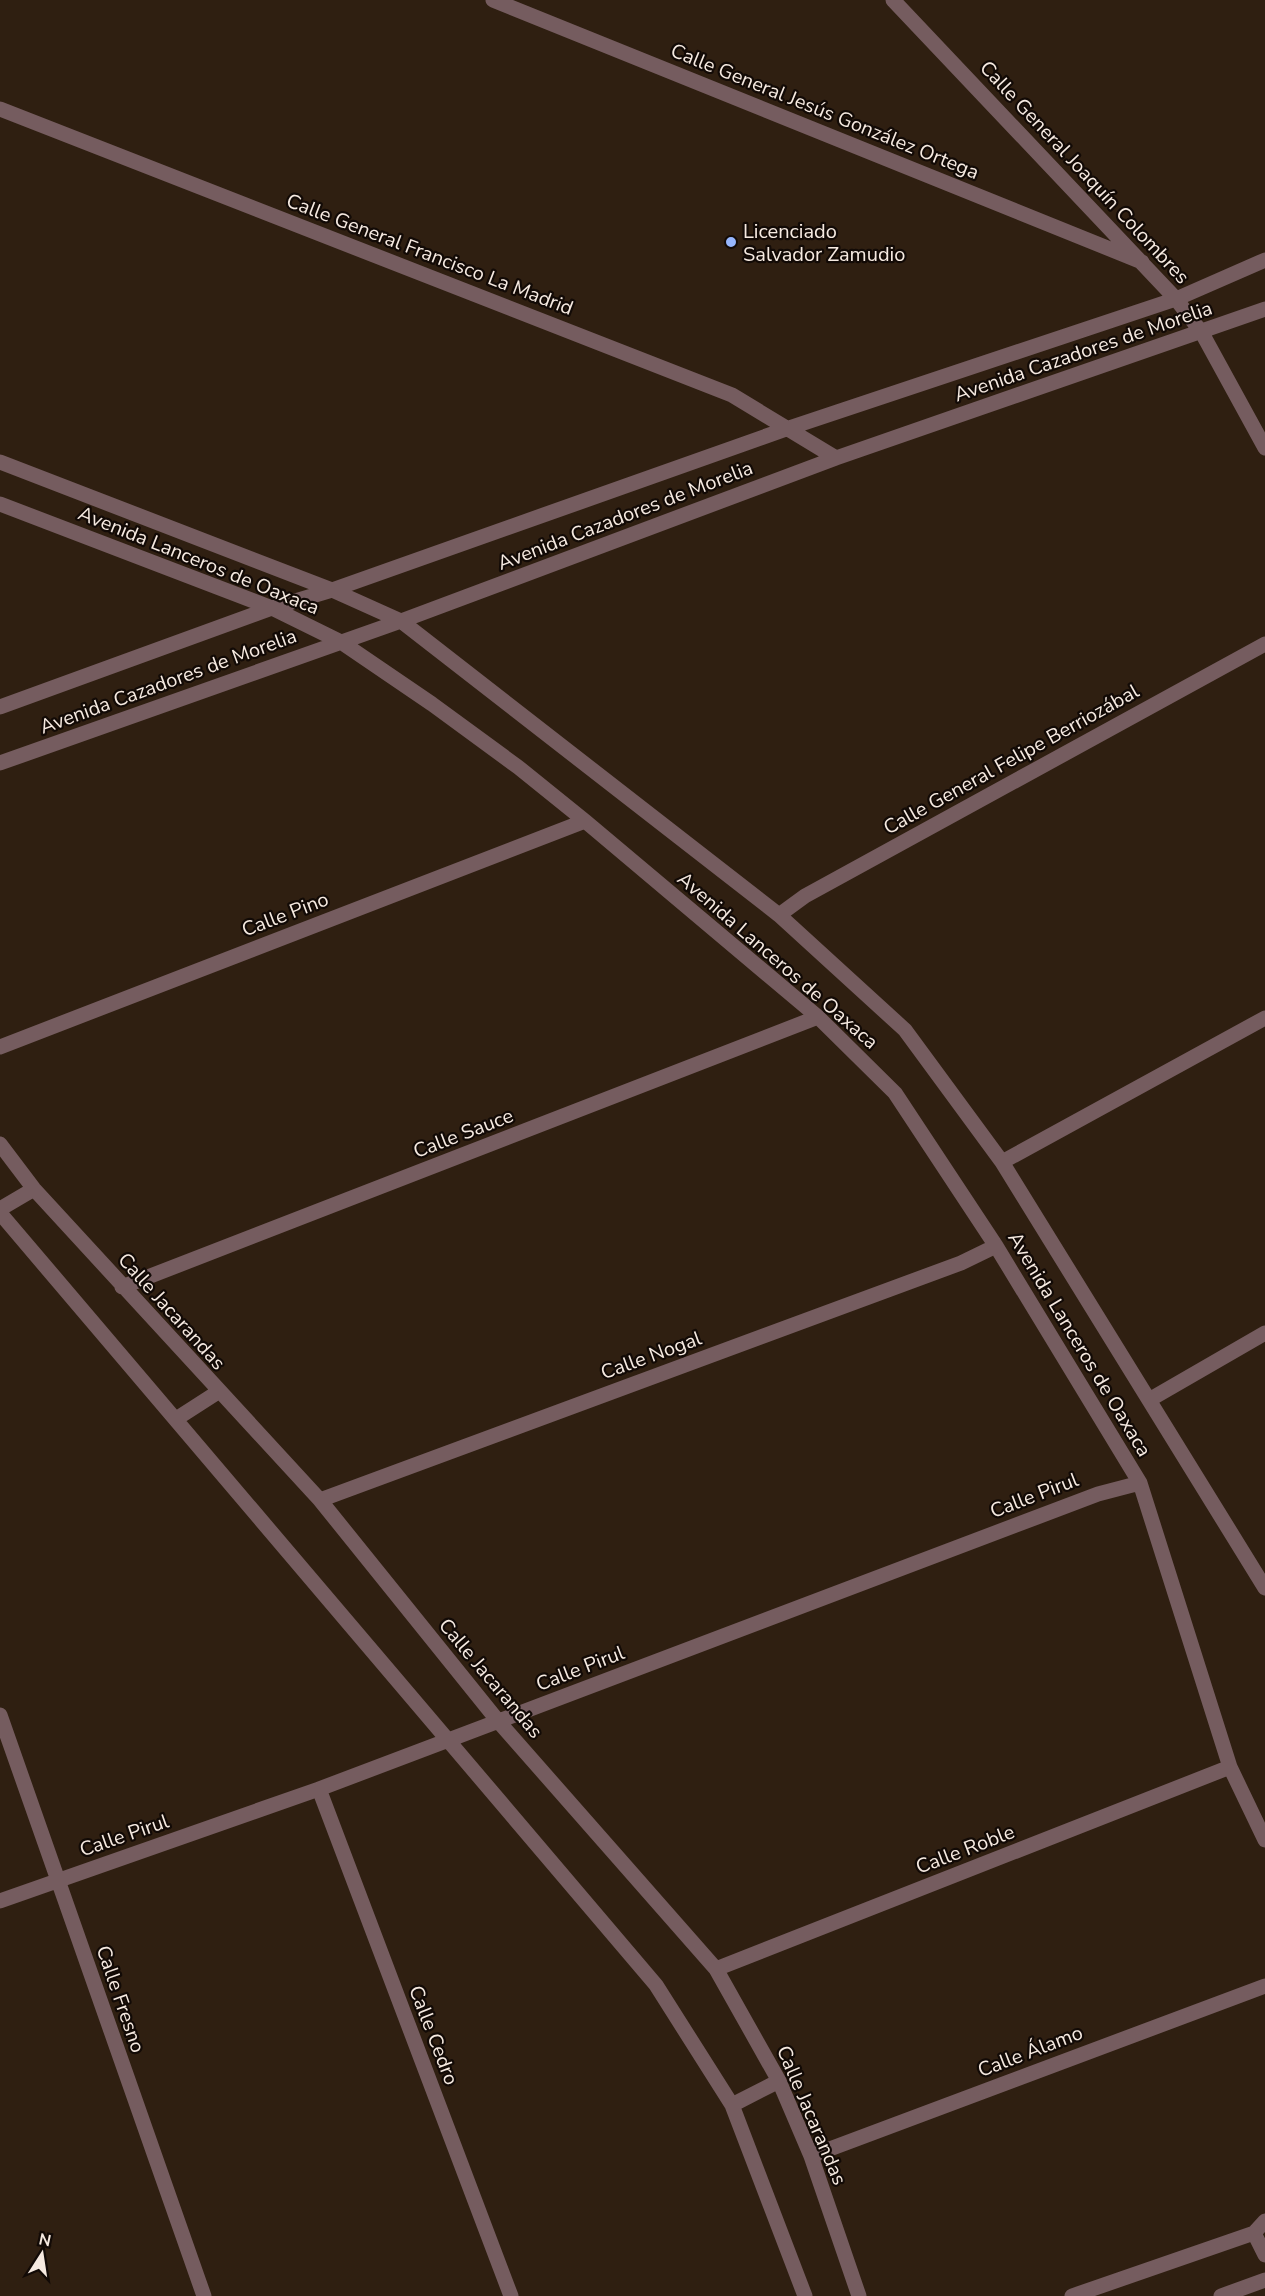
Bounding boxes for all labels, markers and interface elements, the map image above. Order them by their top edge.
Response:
street label: Calle General Jesús González Ortega [667,37,983,186]
street label: Calle General Joaquín Colombres [974,55,1196,290]
street label: Calle General Francisco La Madrid [283,187,577,322]
place label: Licenciado Salvador Zamudio [743,218,905,268]
marker: Licenciado Salvador Zamudio [724,235,738,249]
street label: Avenida Cazadores de Morelia [950,295,1216,408]
street label: Avenida Cazadores de Morelia [494,454,757,577]
street label: Avenida Lanceros de Oaxaca [74,500,323,621]
street label: Avenida Cazadores de Morelia [36,622,300,741]
street label: Calle General Felipe Berriozábal [879,678,1144,841]
street label: Avenida Lanceros de Oaxaca [672,866,884,1055]
street label: Calle Pino [238,886,333,943]
street label: Calle Sauce [409,1102,517,1165]
street label: Avenida Lanceros de Oaxaca [1002,1227,1158,1462]
street label: Calle Jacarandas [112,1247,232,1376]
street label: Calle Nogal [597,1325,705,1386]
street label: Calle Pirul [986,1466,1082,1525]
street label: Calle Jacarandas [432,1613,549,1744]
street label: Calle Pirul [532,1639,628,1698]
street label: Calle Pirul [76,1808,173,1863]
street label: Calle Roble [912,1818,1018,1881]
street label: Calle Fresno [90,1942,151,2056]
street label: Calle Cedro [402,1982,465,2089]
street label: Calle Álamo [974,2019,1087,2084]
street label: Calle Jacarandas [770,2041,853,2189]
north arrow [12,2224,72,2284]
text: N [37,2228,53,2252]

